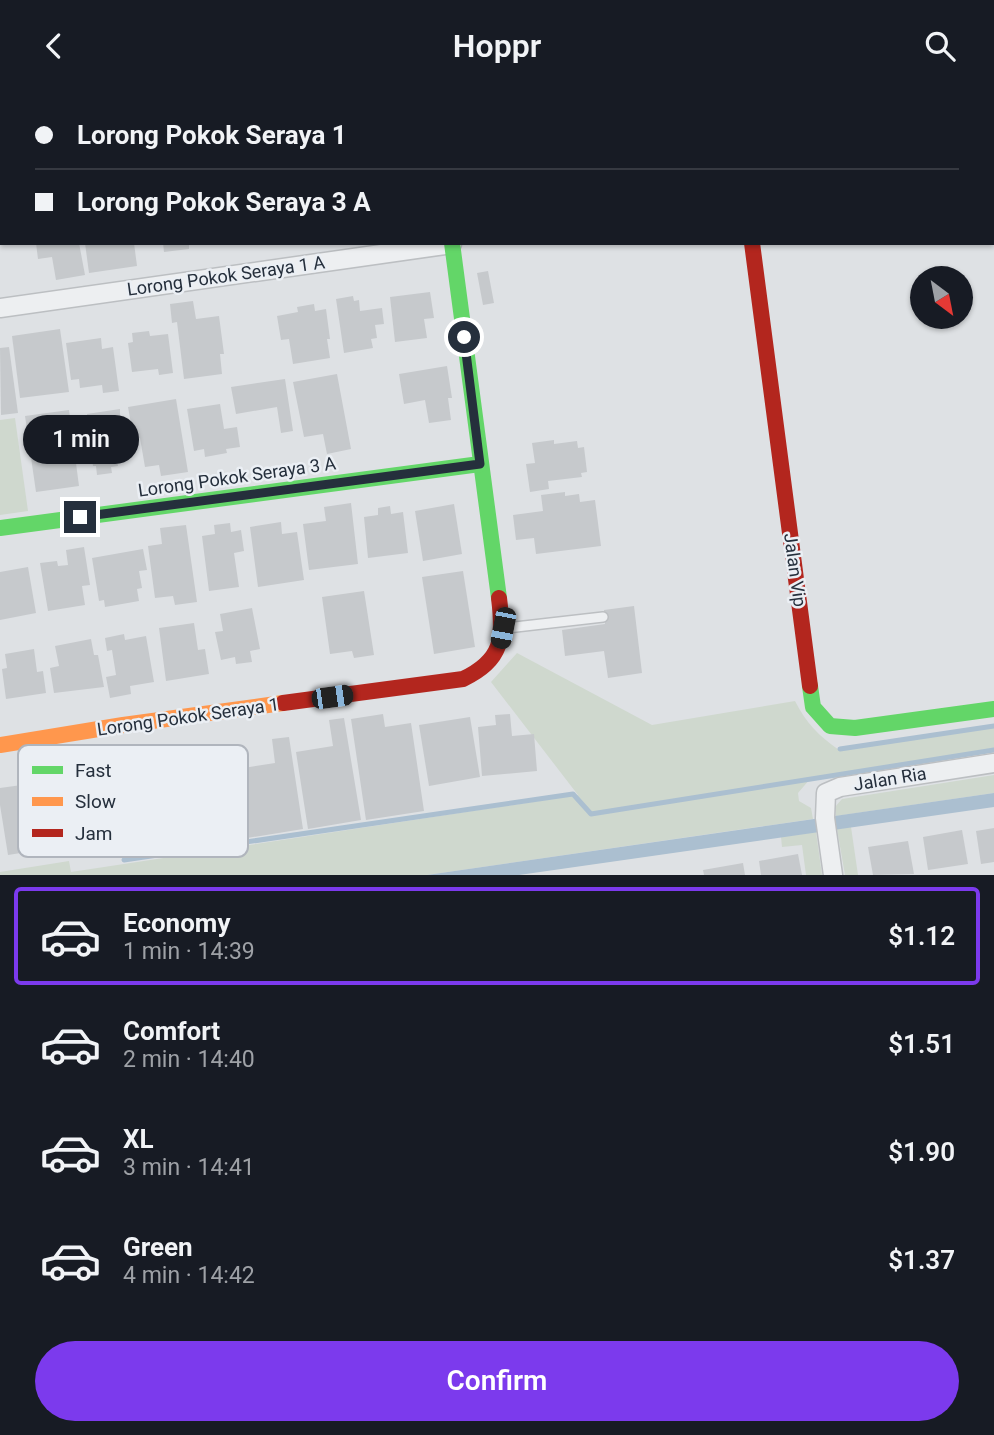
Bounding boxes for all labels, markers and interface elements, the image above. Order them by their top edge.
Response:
icon: back [35,27,73,65]
text: Hoppr [453,27,541,65]
icon: search [921,27,959,65]
text: Lorong Pokok Seraya 1 [77,120,347,150]
text: Lorong Pokok Seraya 3 A [77,187,371,217]
street label: Lorong Pokok Seraya 1 A [126,251,327,300]
north arrow [910,266,973,329]
map controls [910,266,973,329]
route start [448,321,480,353]
callout: 1 min [22,415,138,465]
text: 1 min [52,426,110,453]
street label: Lorong Pokok Seraya 3 A [137,452,338,501]
route end [64,501,96,533]
street label: Jalan Vip [780,532,811,608]
car [489,605,518,651]
car [310,684,355,710]
street label: Lorong Pokok Seraya 1 [96,693,280,740]
legend [18,745,248,857]
text: Fast [75,759,112,782]
street label: Jalan Ria [852,762,928,795]
text: Slow [75,790,116,813]
text: Jam [75,822,112,845]
icon: car [39,905,102,968]
text: Economy [123,908,230,938]
text: $1.12 [888,921,955,951]
text: 1 min · 14:39 [123,938,255,965]
icon: car [39,1013,102,1076]
text: Comfort [123,1016,220,1046]
text: $1.51 [888,1029,955,1059]
text: 2 min · 14:40 [123,1046,255,1073]
icon: car [39,1121,102,1184]
text: XL [123,1124,154,1154]
text: $1.90 [888,1137,955,1167]
text: 3 min · 14:41 [123,1154,255,1181]
icon: car [39,1229,102,1292]
text: Green [123,1232,193,1262]
text: $1.37 [888,1245,955,1275]
text: 4 min · 14:42 [123,1262,255,1289]
button: Confirm [35,1341,959,1421]

